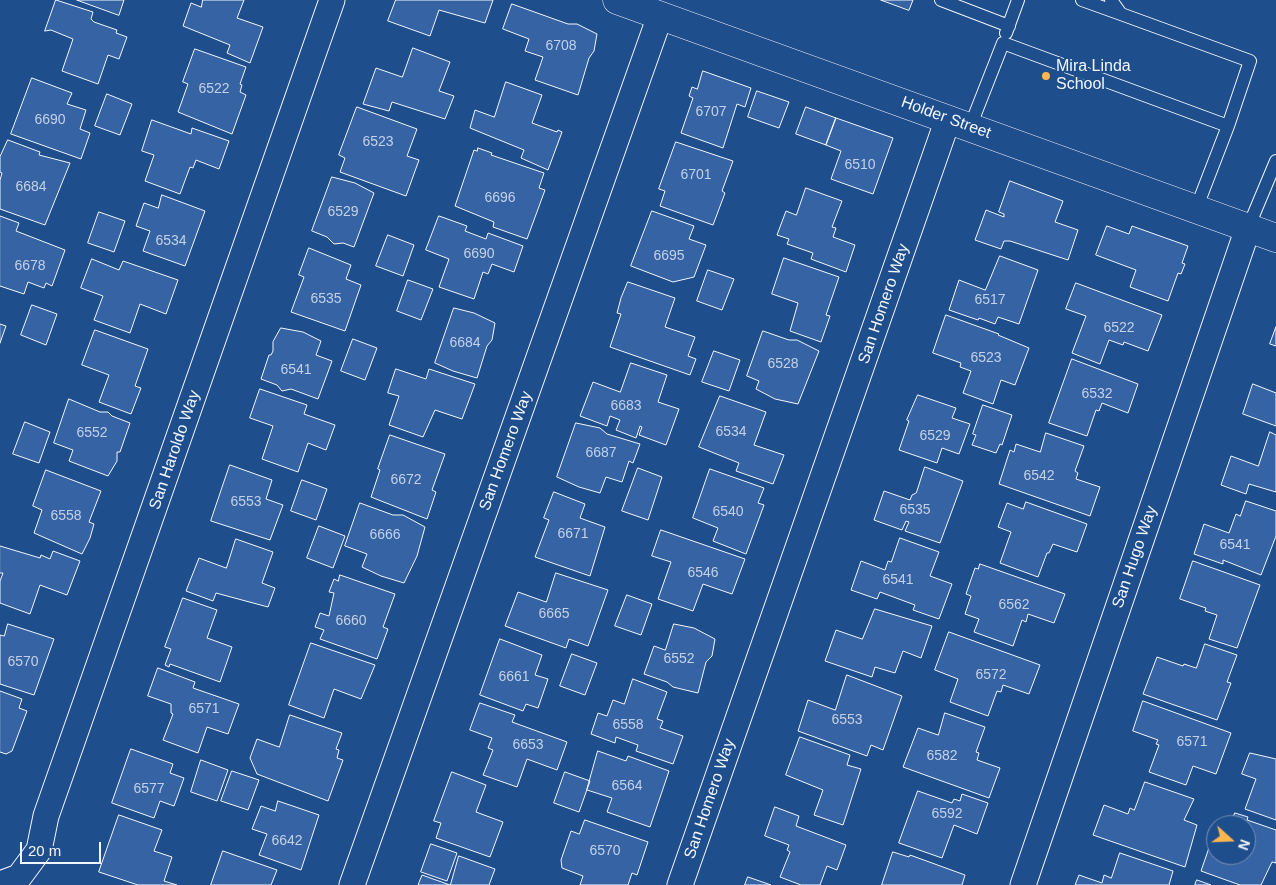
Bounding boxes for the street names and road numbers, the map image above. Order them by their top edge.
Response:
street label: Holder Street [898,93,994,143]
street label: San Homero Way [854,241,914,367]
street label: San Haroldo Way [146,388,204,512]
street label: San Homero Way [475,389,537,513]
street label: San Hugo Way [1109,503,1161,611]
street label: San Homero Way [680,736,740,862]

